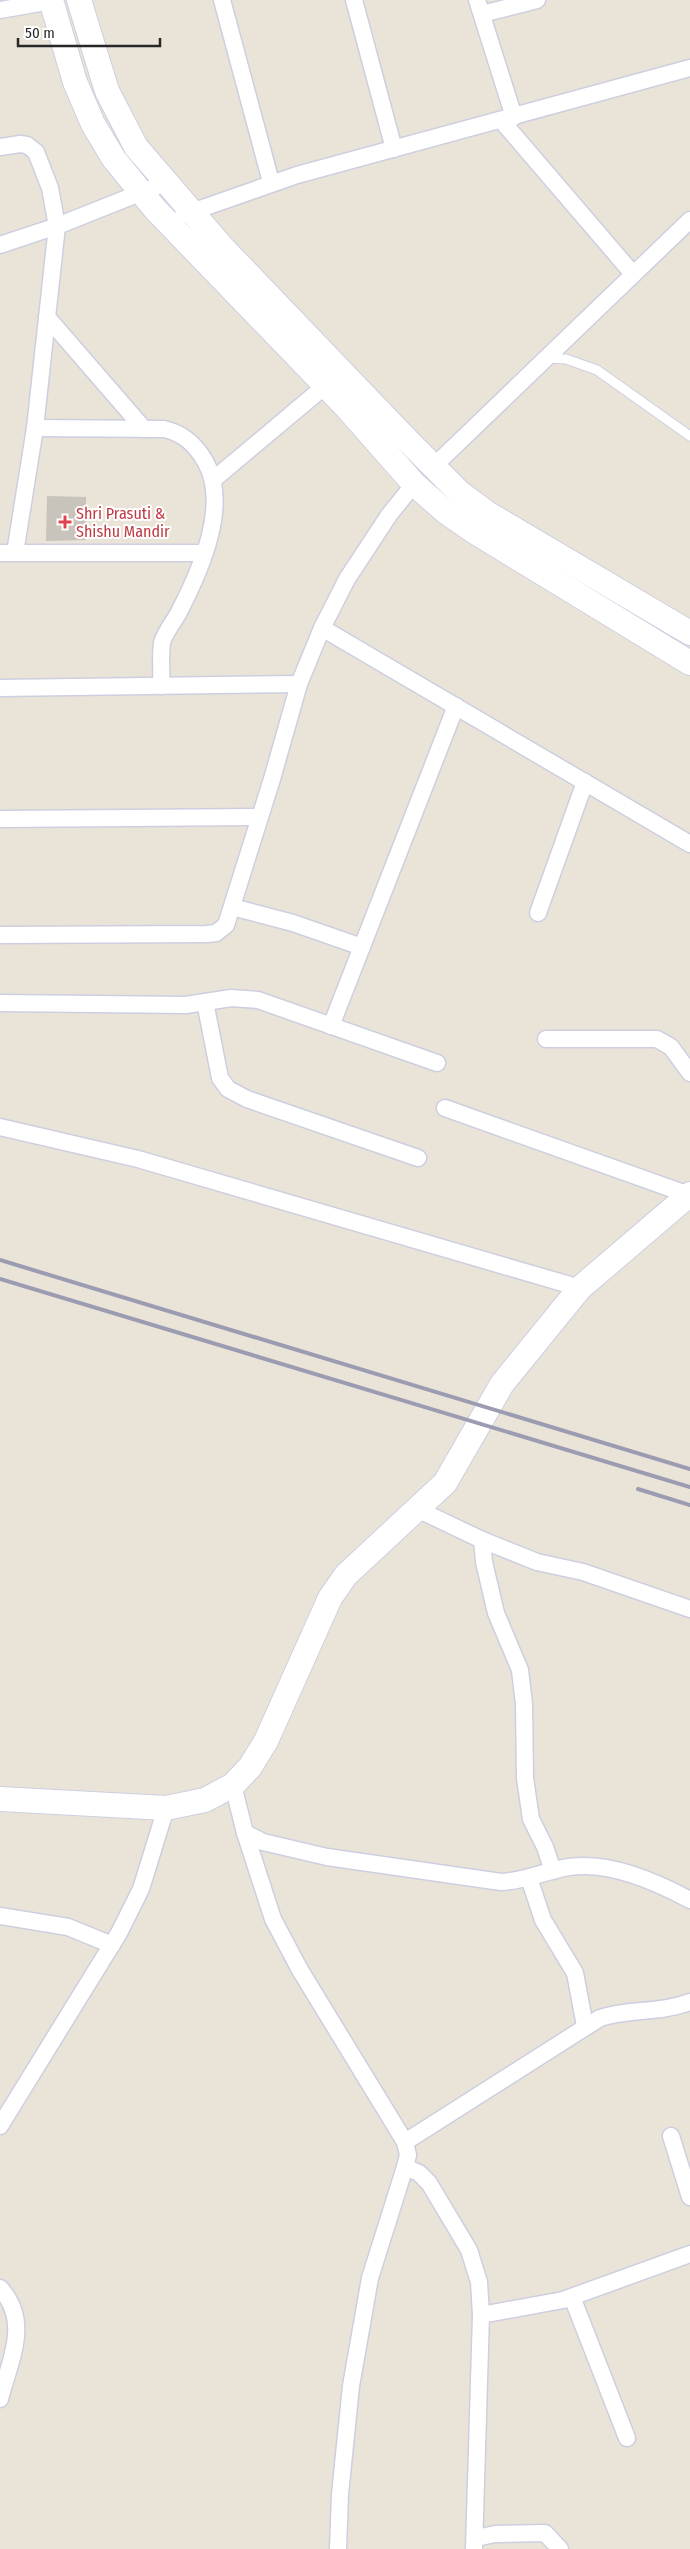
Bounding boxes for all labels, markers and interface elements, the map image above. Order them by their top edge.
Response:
scale bar [18,15,160,47]
text: 50 m [25,24,55,42]
place label: Shri Prasuti & Shishu Mandir [76,504,170,541]
marker: Shri Prasuti & Shishu Mandir [58,515,72,529]

